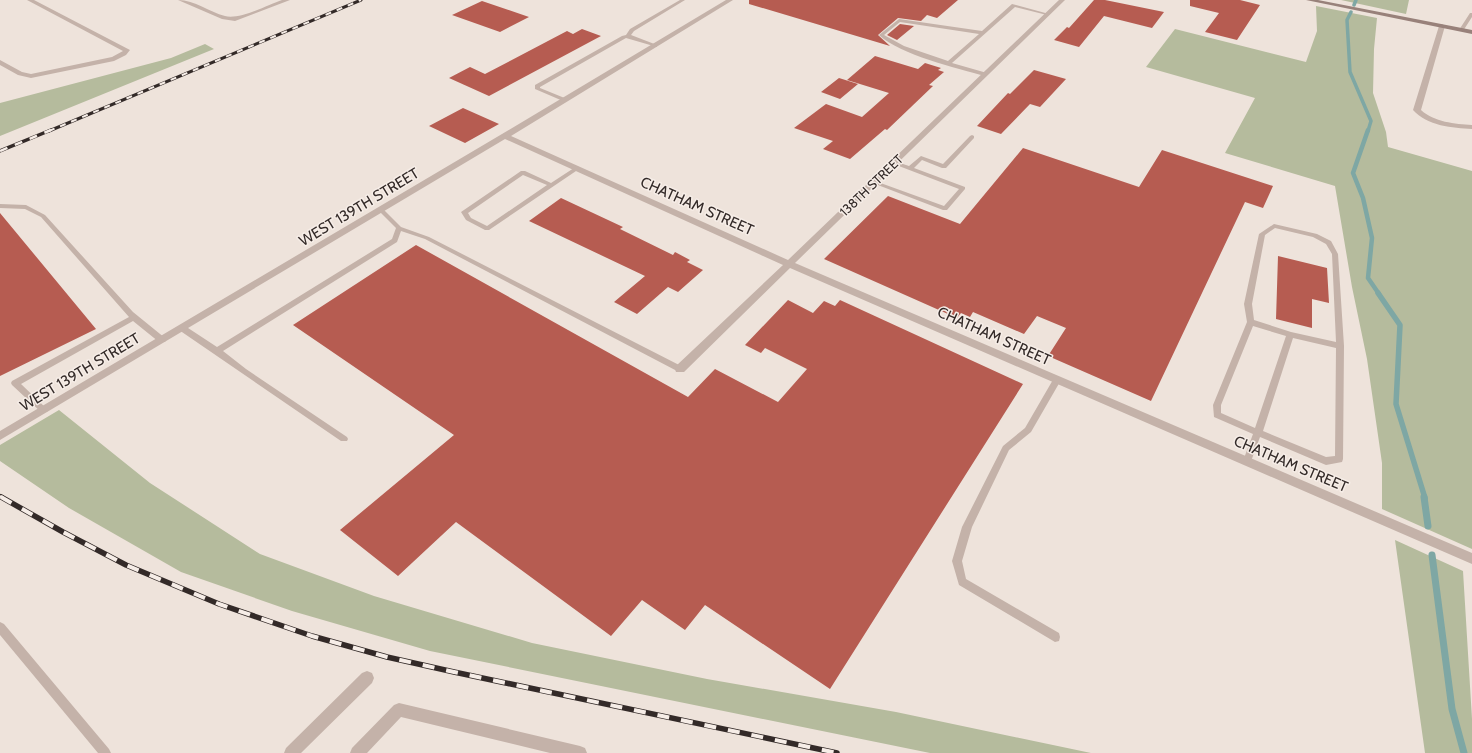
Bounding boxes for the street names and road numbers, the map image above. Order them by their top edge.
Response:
street label: 138TH STREET [836,151,906,219]
street label: WEST 139TH STREET [296,164,422,250]
street label: CHATHAM STREET [638,173,756,239]
street label: CHATHAM STREET [935,303,1053,369]
street label: WEST 139TH STREET [17,329,143,415]
street label: CHATHAM STREET [1231,432,1351,496]

